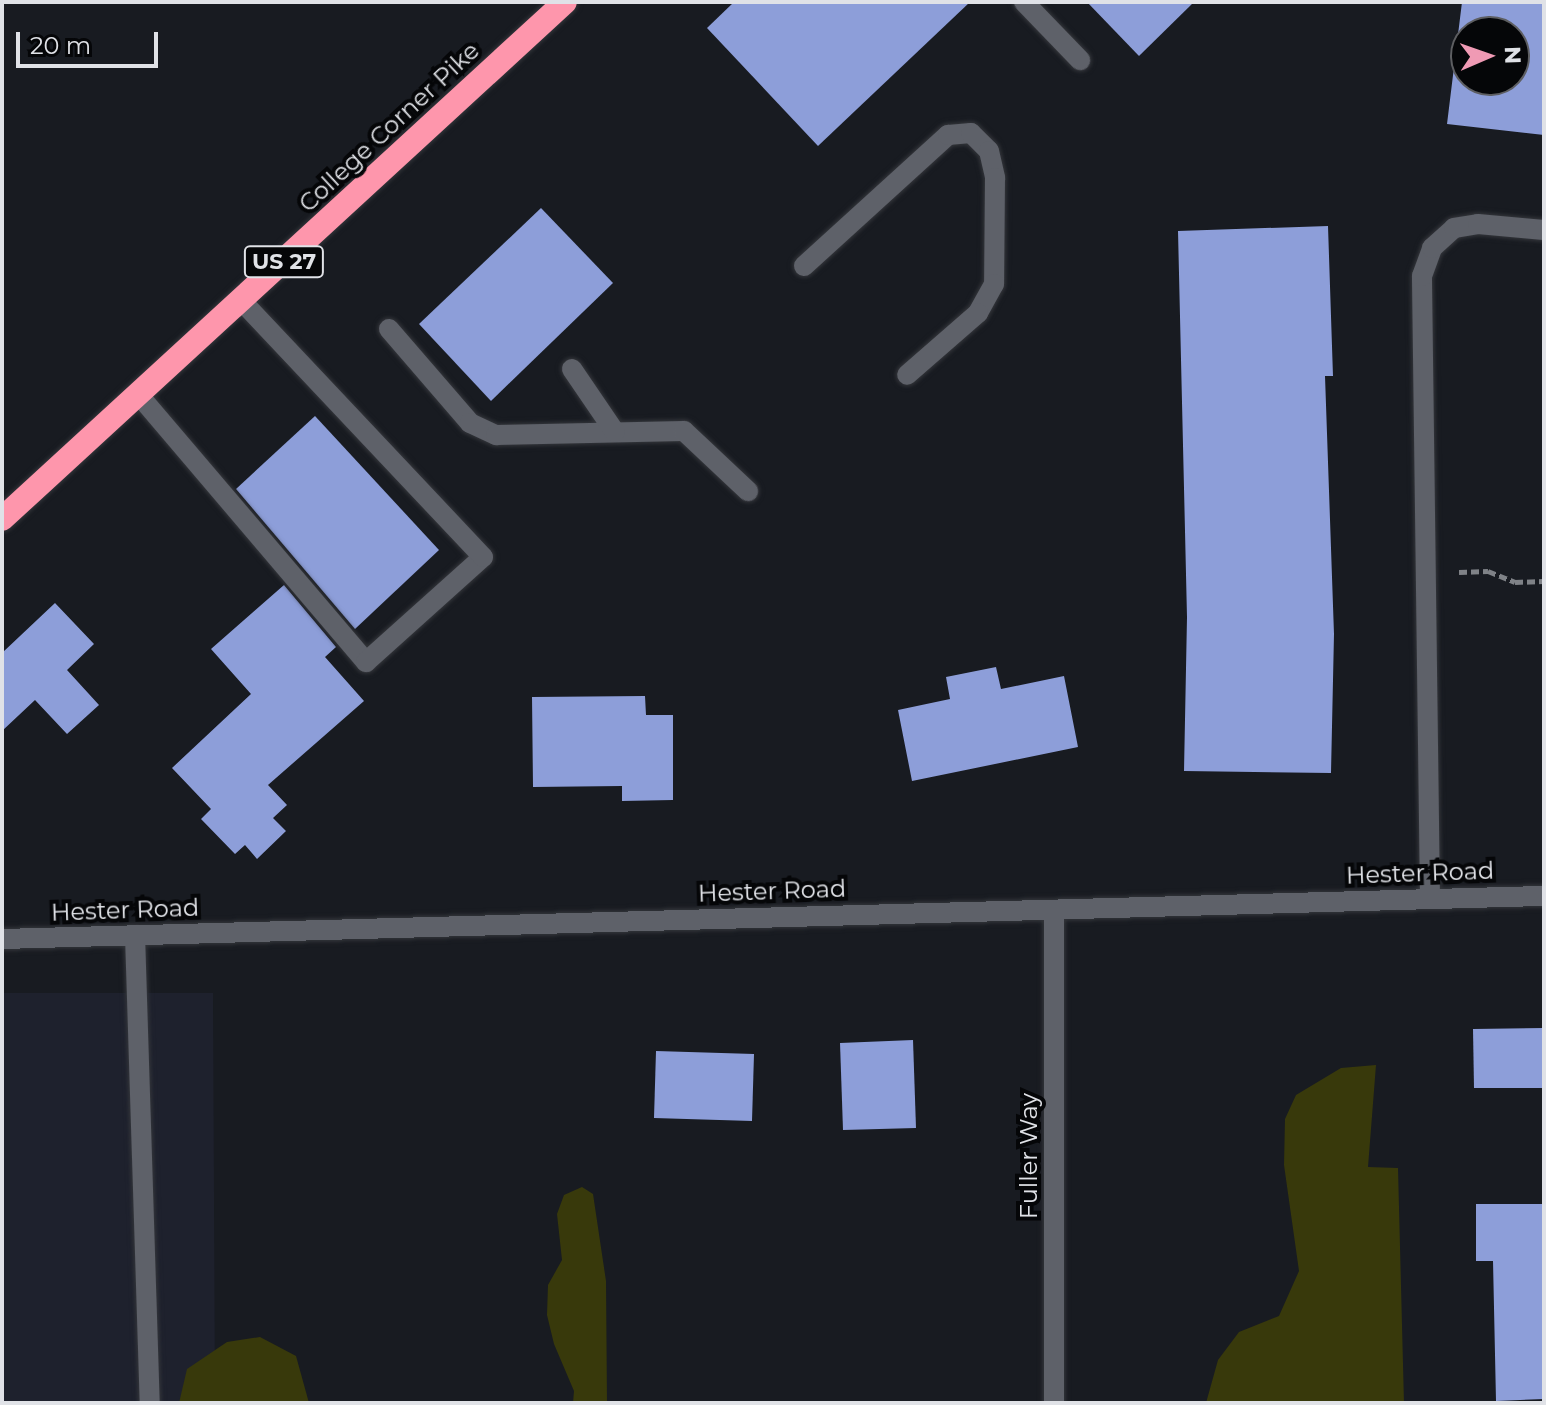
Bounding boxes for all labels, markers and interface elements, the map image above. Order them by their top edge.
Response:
scale bar [20,16,162,66]
north arrow [1450,16,1530,96]
text: 20 m [30,31,91,60]
street label: College Corner Pike [293,36,485,218]
text: N [1499,46,1526,65]
road number: US 27 [242,244,326,280]
street label: Hester Road [1345,856,1495,890]
street label: Hester Road [697,874,847,908]
street label: Hester Road [50,893,200,927]
street label: Fuller Way [1015,1093,1043,1219]

